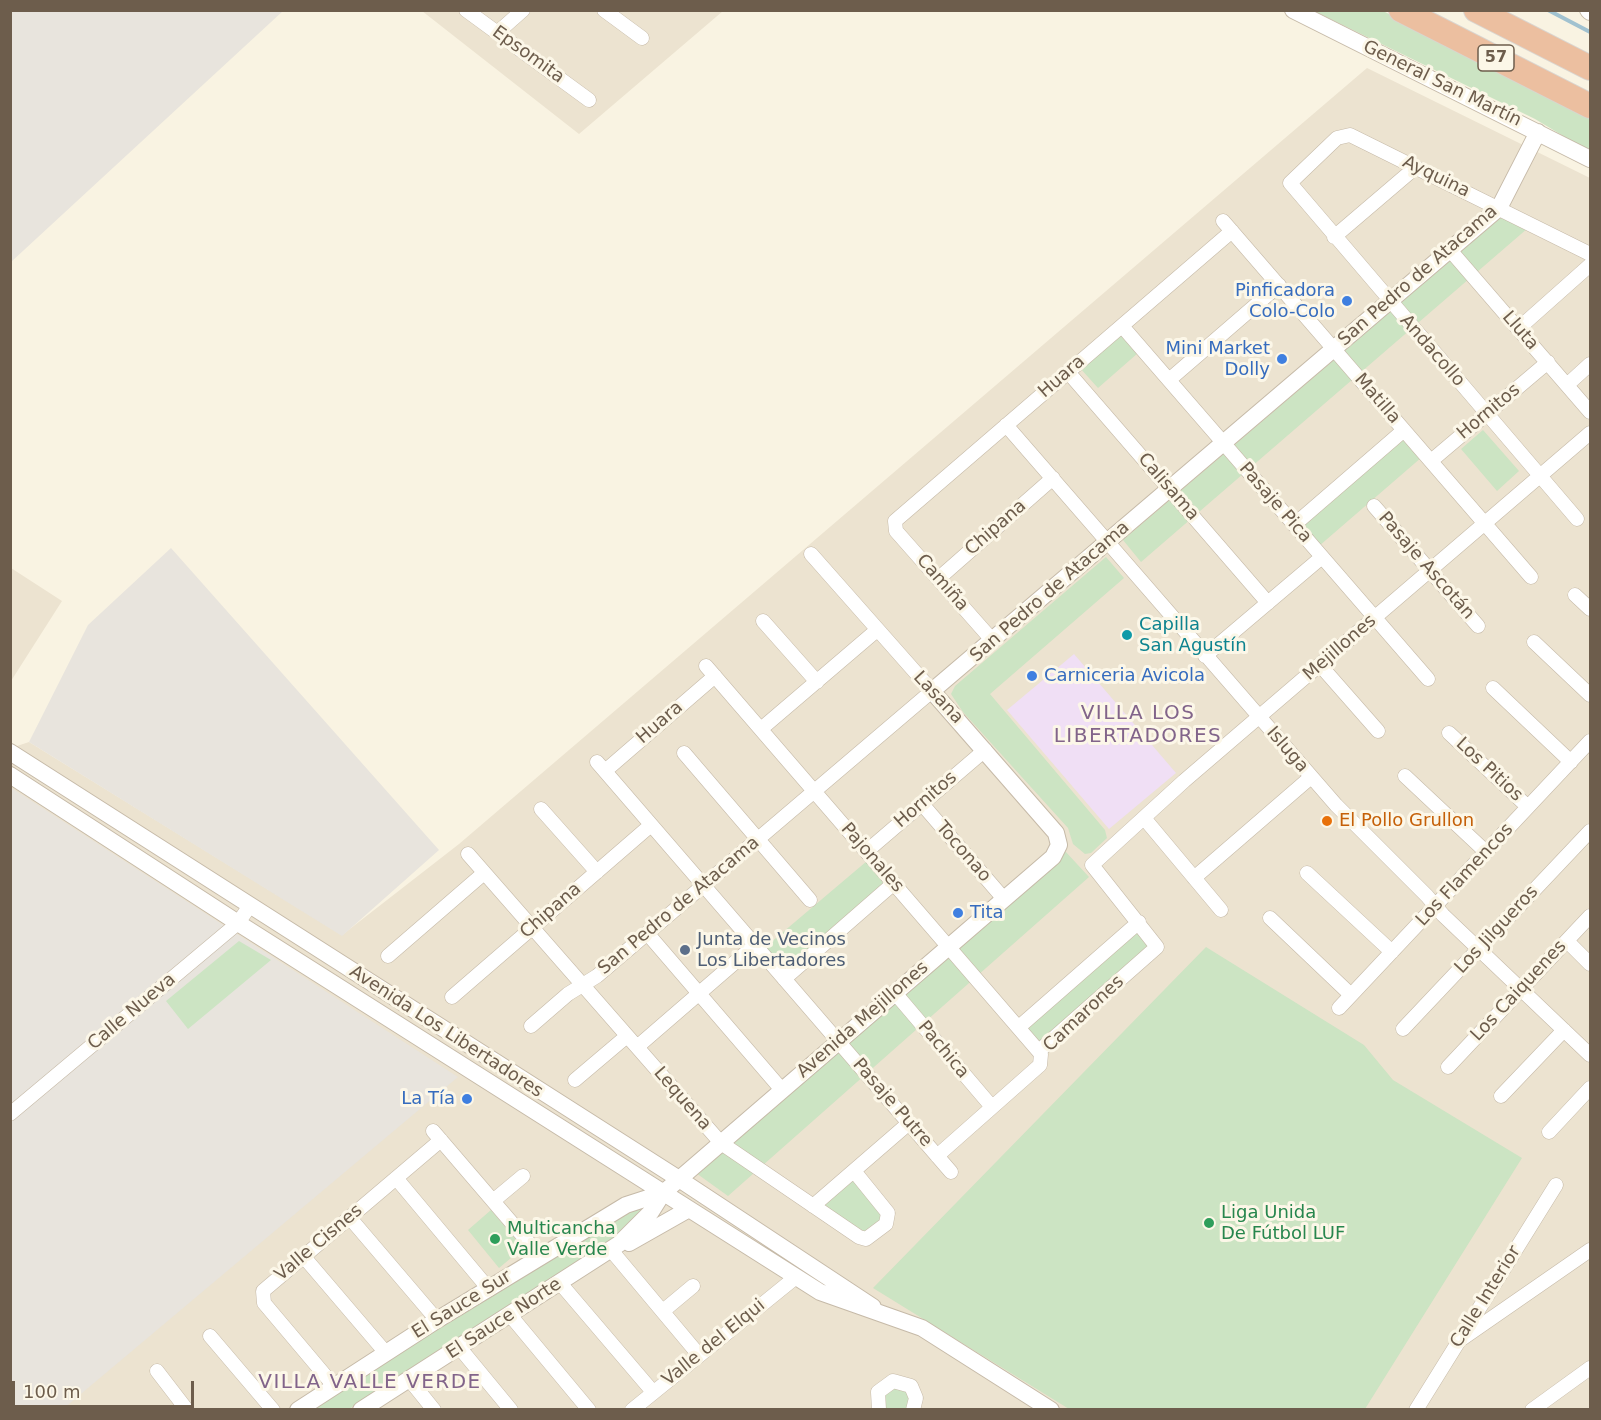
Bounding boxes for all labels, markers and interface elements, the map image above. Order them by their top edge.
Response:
street label: Epsomita [488,22,568,88]
street label: General San Martín [1359,36,1525,132]
road number: 57 [1478,45,1514,71]
street label: Ayquina [1399,152,1473,202]
street label: San Pedro de Atacama [1334,201,1502,351]
place label: Pinficadora Colo-Colo [1235,280,1335,322]
marker: Pinficadora Colo-Colo [1340,294,1354,308]
street label: Lluta [1497,307,1543,355]
street label: Andacollo [1395,311,1469,391]
place label: Mini Market Dolly [1165,338,1270,380]
street label: Huara [1034,351,1090,403]
marker: Mini Market Dolly [1275,352,1289,366]
street label: Matilla [1349,369,1405,429]
street label: Hornitos [1453,379,1525,445]
street label: Calisama [1133,449,1203,525]
street label: Pasaje Pica [1234,458,1316,548]
street label: Chipana [961,496,1031,560]
street label: Pasaje Ascotán [1373,508,1479,624]
street label: San Pedro de Atacama [966,517,1134,667]
street label: Camiña [911,550,973,616]
street label: Mejillones [1299,610,1381,686]
place label: Capilla San Agustín [1139,614,1247,656]
marker: Capilla San Agustín [1120,628,1134,642]
place label: Carniceria Avicola [1044,665,1205,687]
street label: Lasana [908,667,968,729]
marker: Carniceria Avicola [1025,669,1039,683]
street label: Huara [632,697,688,749]
district label: VILLA LOS LIBERTADORES [1054,702,1222,749]
street label: Isluga [1261,723,1313,777]
street label: Los Pitios [1451,734,1527,806]
street label: Hornitos [890,767,962,833]
place label: El Pollo Grullon [1339,810,1474,832]
marker: El Pollo Grullon [1320,814,1334,828]
street label: Toconao [931,817,995,887]
street label: Pajonales [836,819,908,897]
street label: Los Flamencos [1412,819,1518,931]
street label: San Pedro de Atacama [594,832,764,980]
street label: Chipana [516,879,586,943]
street label: Los Jilgueros [1451,882,1543,978]
place label: Tita [970,902,1004,924]
marker: Tita [951,906,965,920]
place label: Junta de Vecinos Los Libertadores [697,929,846,972]
street label: Los Caiquenes [1467,936,1571,1046]
marker: Junta de Vecinos Los Libertadores [678,943,692,957]
street label: Avenida Mejillones [793,957,933,1083]
street label: Avenida Los Libertadores [345,961,547,1103]
street label: Calle Nueva [84,969,180,1055]
street label: Camarones [1039,971,1129,1057]
street label: Pachica [913,1017,973,1083]
street label: Pasaje Putre [848,1054,936,1152]
street label: Lequena [649,1063,715,1135]
place label: La Tía [401,1088,455,1110]
marker: La Tía [460,1092,474,1106]
street label: Valle Cisnes [271,1200,367,1286]
place label: Liga Unida De Fútbol LUF [1221,1202,1345,1244]
marker: Liga Unida De Fútbol LUF [1202,1216,1216,1230]
place label: Multicancha Valle Verde [507,1218,616,1260]
marker: Multicancha Valle Verde [488,1232,502,1246]
street label: Calle Interior [1446,1242,1526,1352]
street label: El Sauce Sur [408,1266,516,1344]
street label: El Sauce Norte [442,1274,566,1364]
street label: Valle del Elqui [658,1295,770,1391]
scale bar [15,1369,196,1407]
district label: VILLA VALLE VERDE [258,1371,482,1395]
text: 100 m [23,1381,81,1402]

